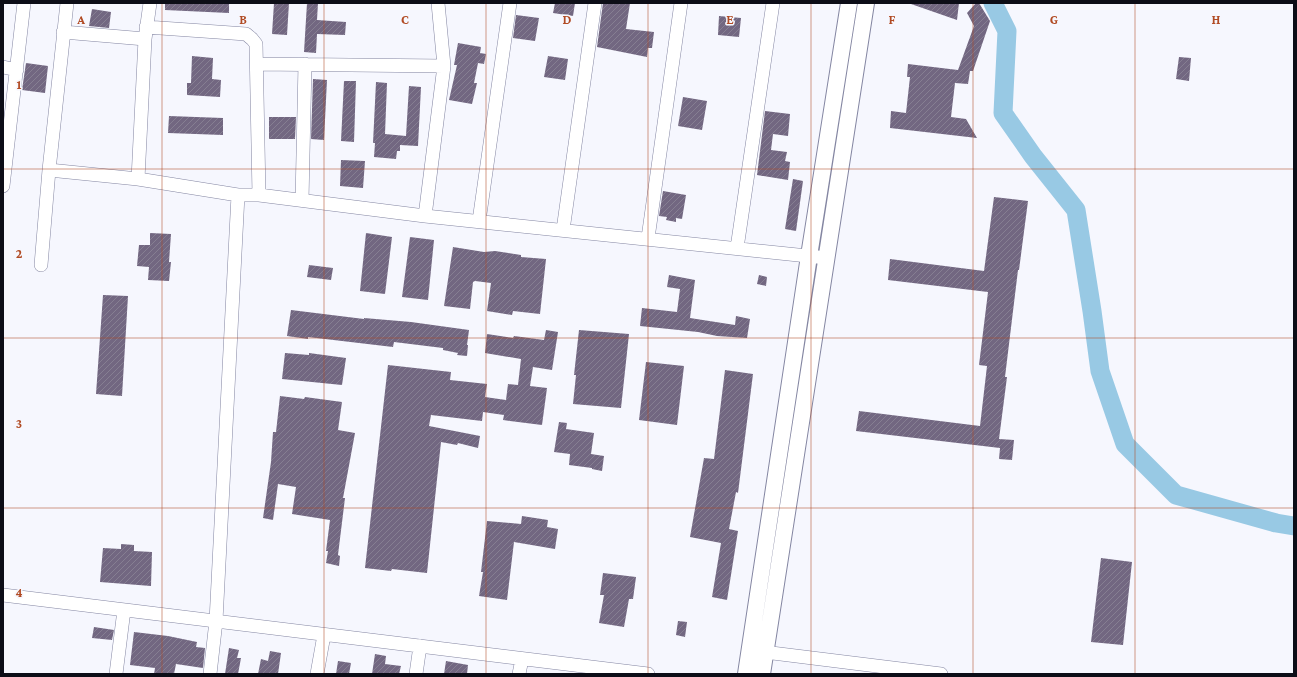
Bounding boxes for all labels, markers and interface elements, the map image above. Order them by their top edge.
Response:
text: A [76,12,85,27]
text: B [239,12,247,27]
text: C [401,12,409,27]
text: D [563,12,572,27]
text: E [726,12,734,27]
text: F [889,12,896,27]
text: G [1050,12,1058,27]
text: H [1212,12,1221,27]
text: 1 [17,77,22,92]
text: 2 [16,246,23,261]
text: 3 [16,416,22,431]
text: 4 [15,585,23,600]

